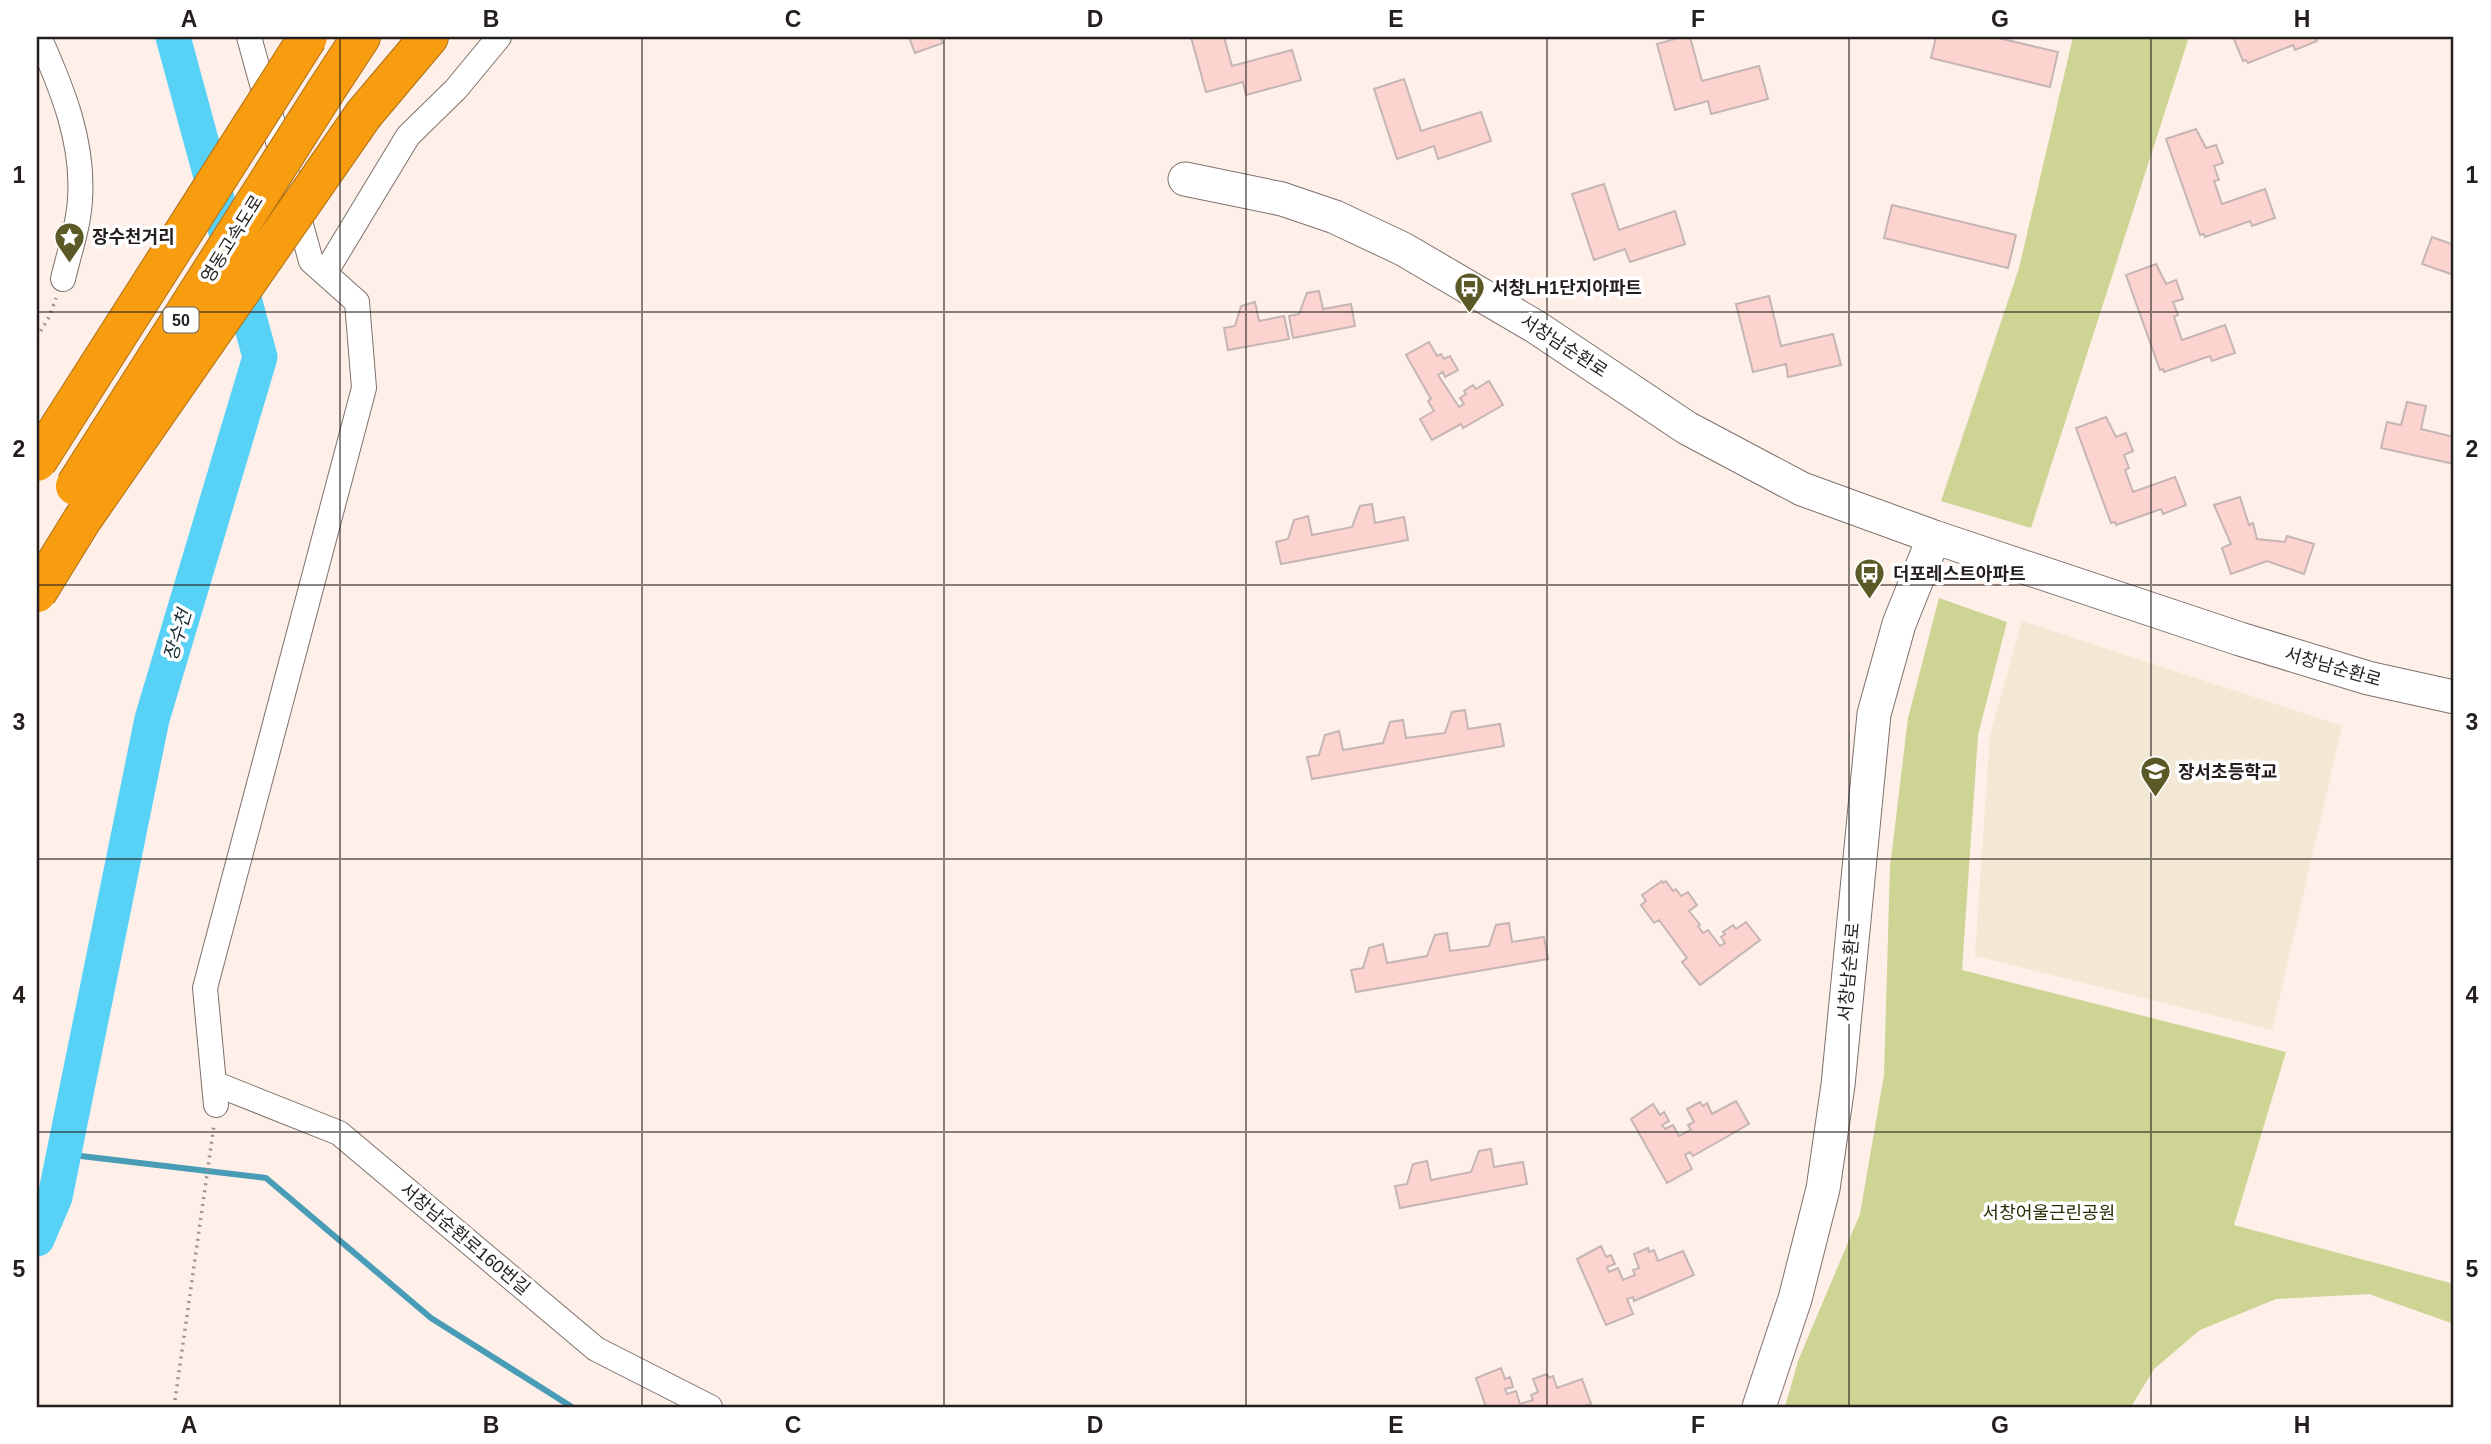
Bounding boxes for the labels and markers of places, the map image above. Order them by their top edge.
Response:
place icon: 장수천거리 [52,220,86,264]
place label: 장수천거리 [92,227,175,247]
bus stop icon: 서창LH1단지아파트 [1452,271,1486,315]
place label: 서창LH1단지아파트 [1492,278,1642,298]
bus stop icon: 더포레스트아파트 [1853,557,1887,601]
place label: 더포레스트아파트 [1893,564,2025,584]
school or university icon: 장서초등학교 [2138,755,2172,799]
place label: 장서초등학교 [2178,762,2277,782]

